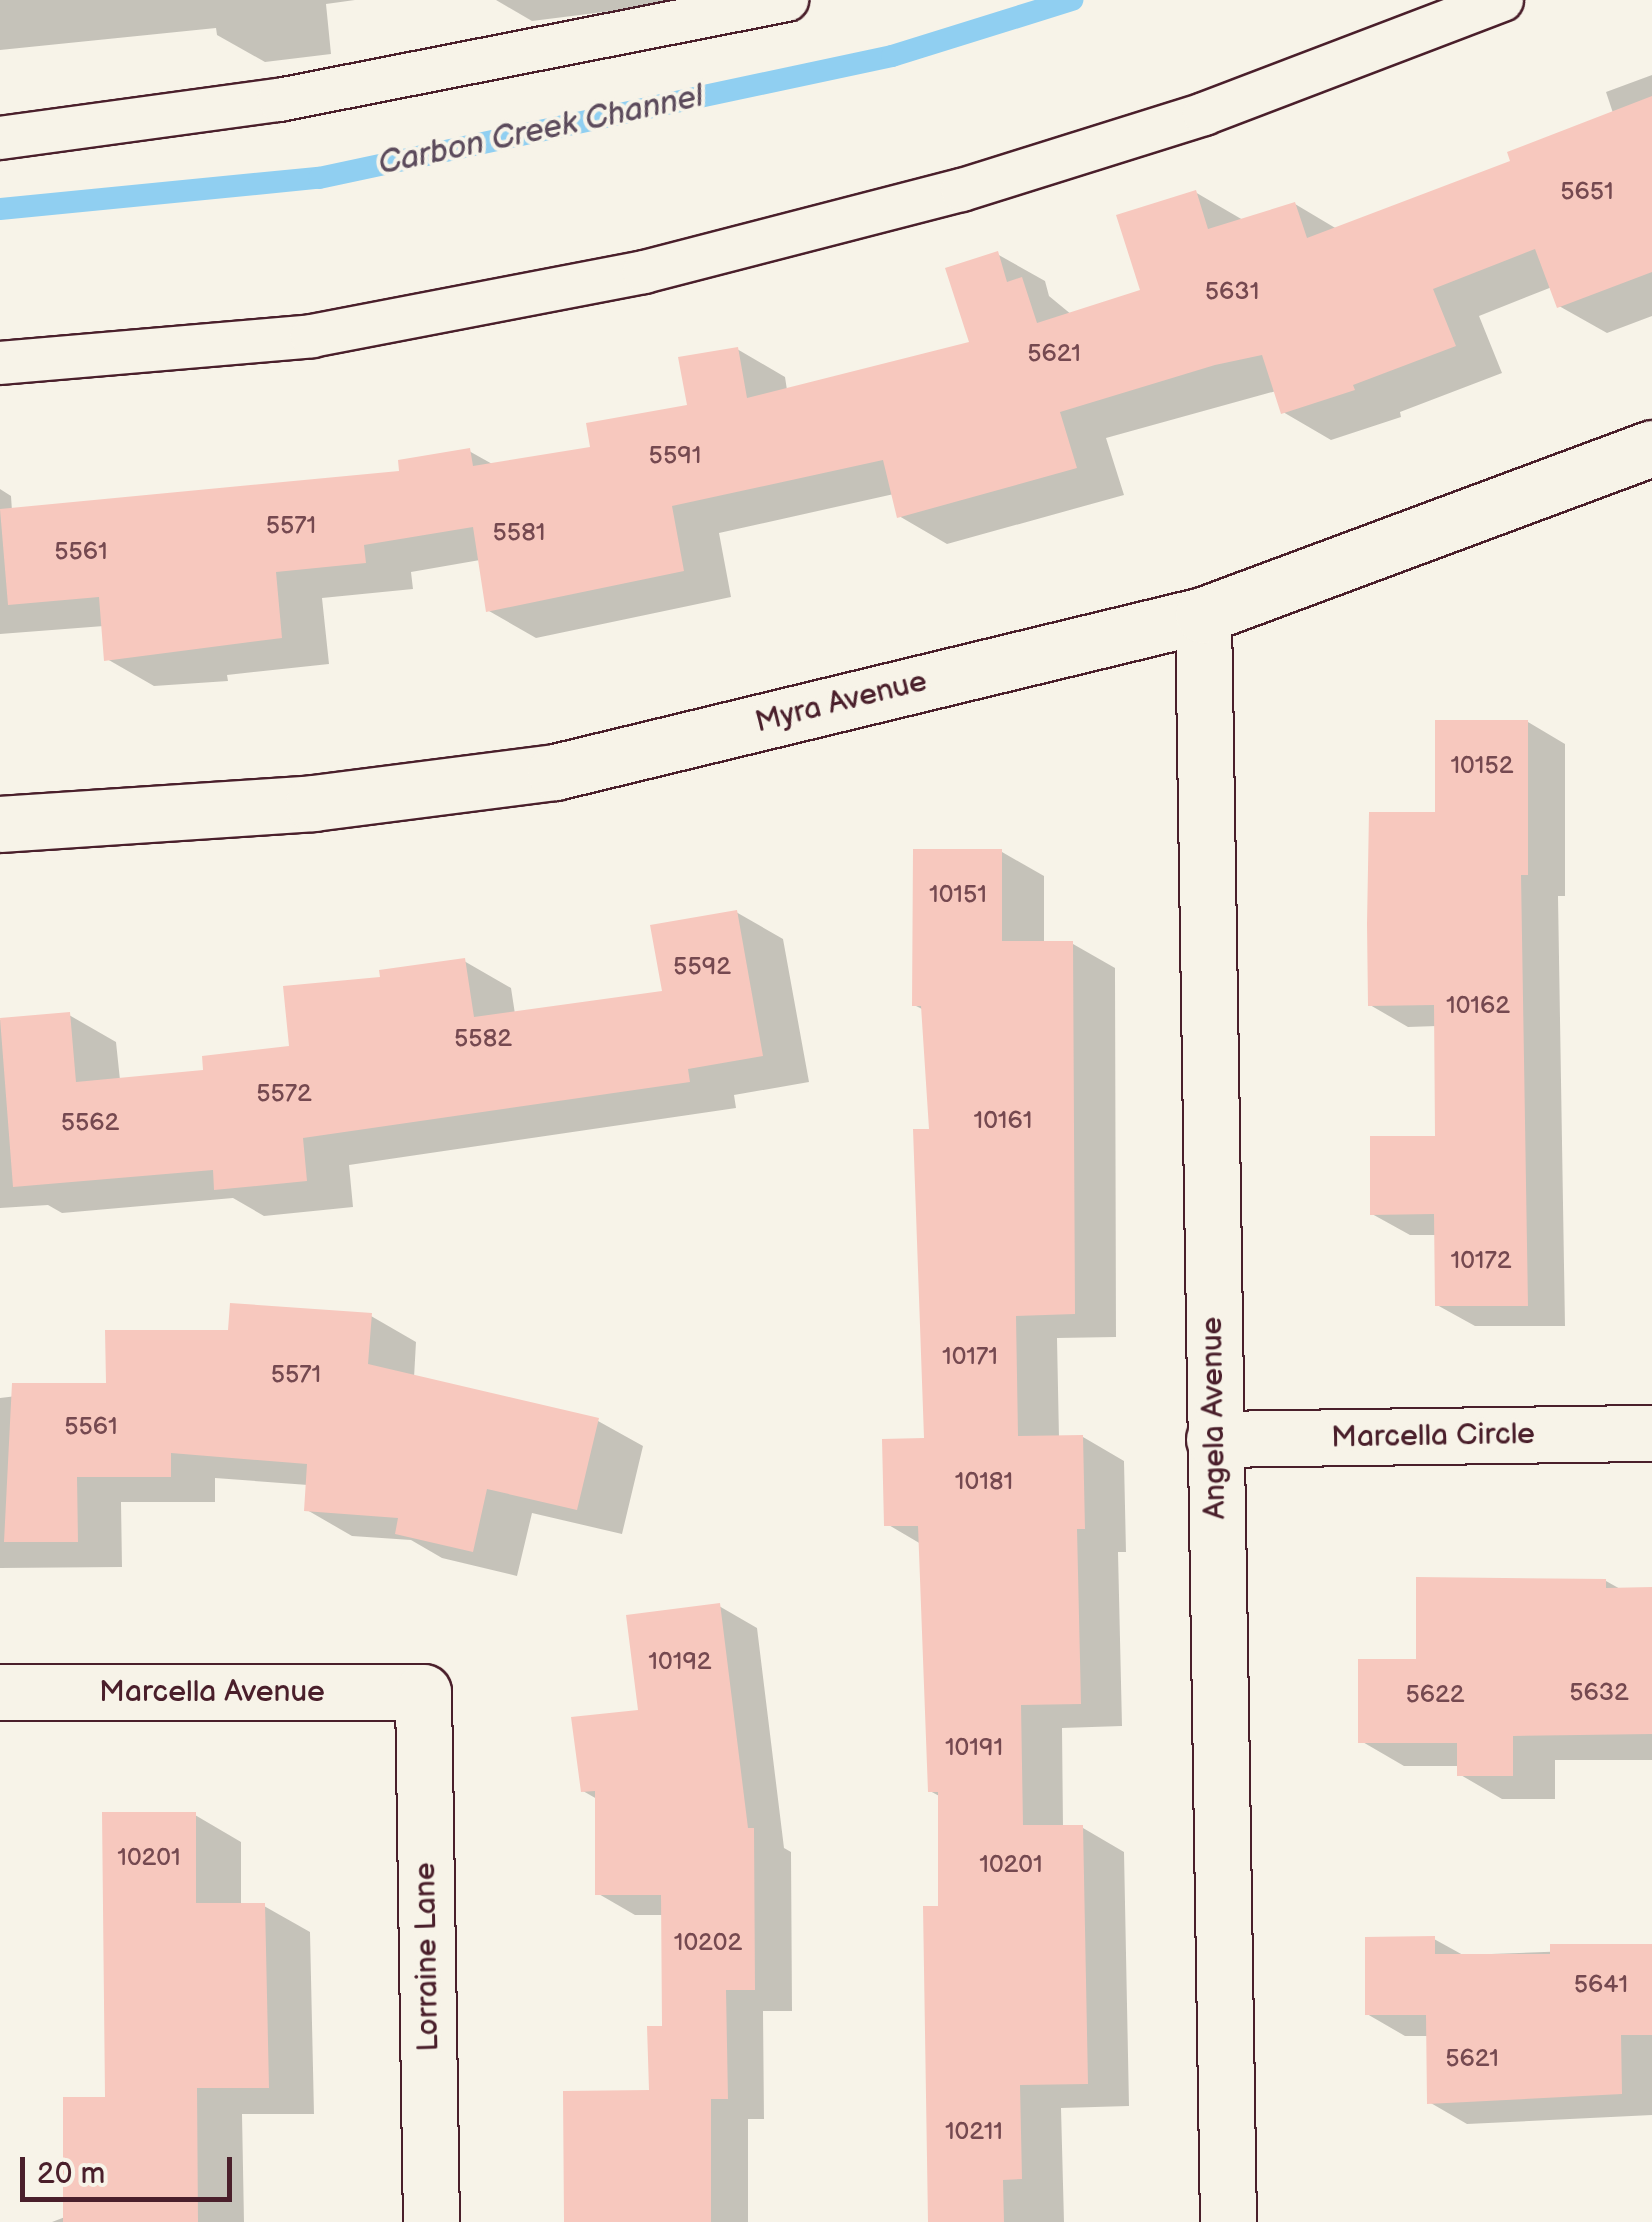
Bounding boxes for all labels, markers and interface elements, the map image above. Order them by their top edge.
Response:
water label: Carbon Creek Channel [375,78,707,184]
house number: 5651 [1560,177,1614,207]
house number: 5631 [1205,277,1259,307]
house number: 5621 [1027,339,1081,369]
house number: 5591 [649,441,701,471]
house number: 5571 [266,511,316,541]
house number: 5581 [493,518,545,548]
house number: 5561 [54,537,108,567]
street label: Myra Avenue [752,663,930,741]
house number: 10152 [1450,751,1514,781]
house number: 10151 [929,880,987,910]
house number: 5592 [673,952,731,982]
house number: 10162 [1446,991,1510,1021]
house number: 5582 [454,1024,512,1054]
house number: 5572 [256,1079,312,1109]
house number: 10161 [974,1106,1032,1136]
house number: 5562 [61,1108,119,1138]
house number: 10172 [1450,1246,1512,1276]
street label: Angela Avenue [1194,1316,1234,1520]
house number: 10171 [942,1342,998,1372]
house number: 5571 [271,1360,321,1390]
house number: 5561 [64,1412,118,1442]
street label: Marcella Circle [1331,1416,1535,1456]
house number: 10181 [955,1467,1013,1497]
house number: 10192 [648,1647,712,1677]
street label: Marcella Avenue [99,1674,325,1710]
house number: 5632 [1569,1678,1629,1708]
house number: 5622 [1405,1680,1465,1710]
house number: 10191 [945,1733,1003,1763]
house number: 10201 [117,1843,181,1873]
house number: 10201 [979,1850,1043,1880]
street label: Lorraine Lane [407,1862,447,2052]
house number: 10202 [674,1928,742,1958]
house number: 5641 [1574,1970,1628,2000]
house number: 5621 [1445,2044,1499,2074]
house number: 10211 [945,2117,1003,2147]
scale bar [25,2137,238,2199]
text: 20 m [37,2156,105,2192]

